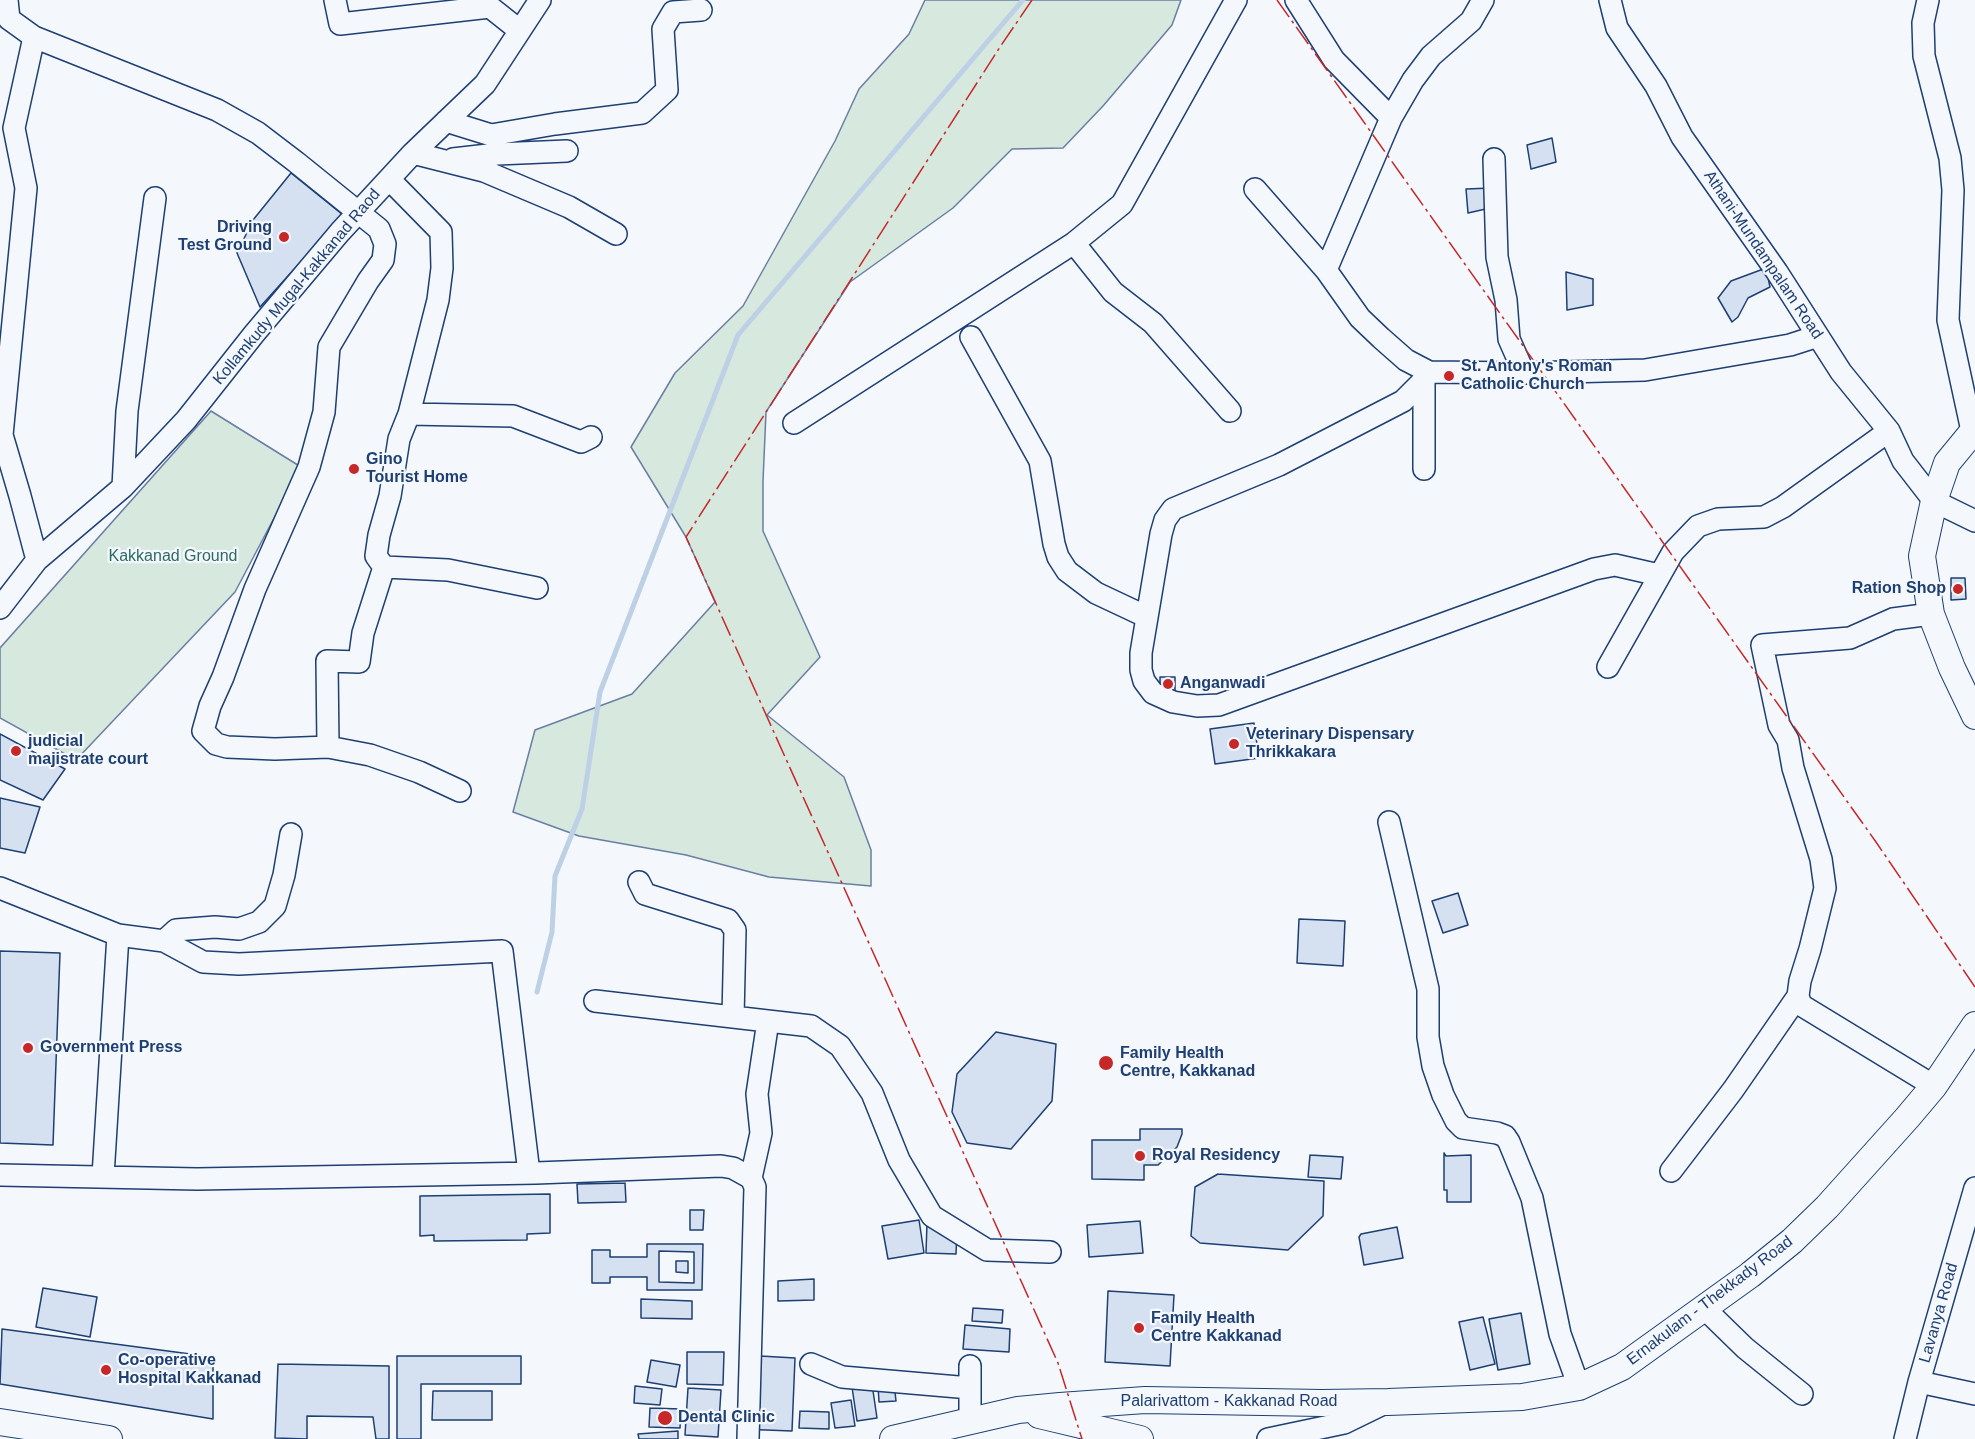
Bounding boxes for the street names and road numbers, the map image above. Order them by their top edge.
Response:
street label: Athani-Mundampalam Road [1699,167,1827,343]
street label: Kollamkudy Mugal-Kakkanad Raod [209,185,385,389]
street label: Ernakulam - Thekkady Road [1623,1232,1797,1370]
street label: Lavanya Road [1916,1261,1962,1365]
street label: Palarivattom - Kakkanad Road [1120,1392,1338,1412]

